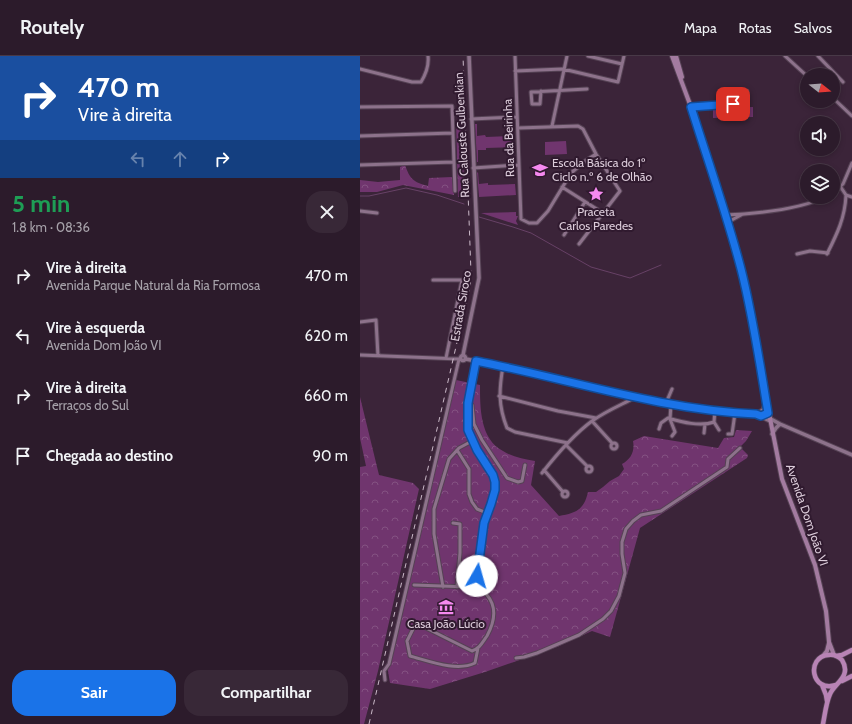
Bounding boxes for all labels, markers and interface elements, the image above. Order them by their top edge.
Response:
text: Routely [20,16,84,39]
text: Mapa [684,19,717,37]
text: Rotas [739,19,772,37]
text: Salvos [794,19,832,37]
north arrow [800,68,840,108]
map controls [800,68,840,204]
text: 470 m [78,70,160,104]
icon: right [12,72,64,124]
street label: Rua Calouste Gulbenkian [451,72,472,198]
pin [716,87,750,121]
icon: arrive [722,93,744,115]
street label: Rua da Beirinha [500,98,517,177]
text: Vire à direita [78,104,172,126]
button: sound [800,116,840,156]
icon: left [127,148,149,170]
icon: ahead [169,148,191,170]
icon: right [211,148,233,170]
place label: Escola Básica do 1º Ciclo n.º 6 de Olhão [552,155,652,184]
school or university icon: Escola Básica do 1º Ciclo n.º 6 de Olhão [531,161,549,179]
button: layers [800,164,840,204]
place icon: Praceta Carlos Paredes [587,185,605,203]
text: 5 min [12,189,70,218]
button: close [306,191,348,233]
place label: Praceta Carlos Paredes [559,204,633,233]
text: 1.8 km · 08:36 [12,219,90,235]
text: Vire à direita [46,259,127,277]
icon: right [12,265,34,287]
text: 470 m [305,267,348,285]
street label: Estrada Siroco [447,269,474,343]
text: Avenida Parque Natural da Ria Formosa [46,277,260,293]
text: Vire à esquerda [46,319,145,337]
icon: left [12,325,34,347]
text: 620 m [305,327,348,345]
text: Avenida Dom João VI [46,337,162,353]
text: Vire à direita [46,379,127,397]
icon: right [12,385,34,407]
text: 660 m [304,387,348,405]
text: Terraços do Sul [46,397,129,413]
icon: arrive [12,445,34,467]
text: Chegada ao destino [46,447,173,465]
text: 90 m [312,447,348,465]
street label: Avenida Dom João VI [783,462,832,568]
position arrow [456,555,498,597]
museum icon: Casa João Lúcio [437,598,455,616]
place label: Casa João Lúcio [407,616,485,631]
button: Sair [12,670,176,716]
button: Compartilhar [184,670,348,716]

